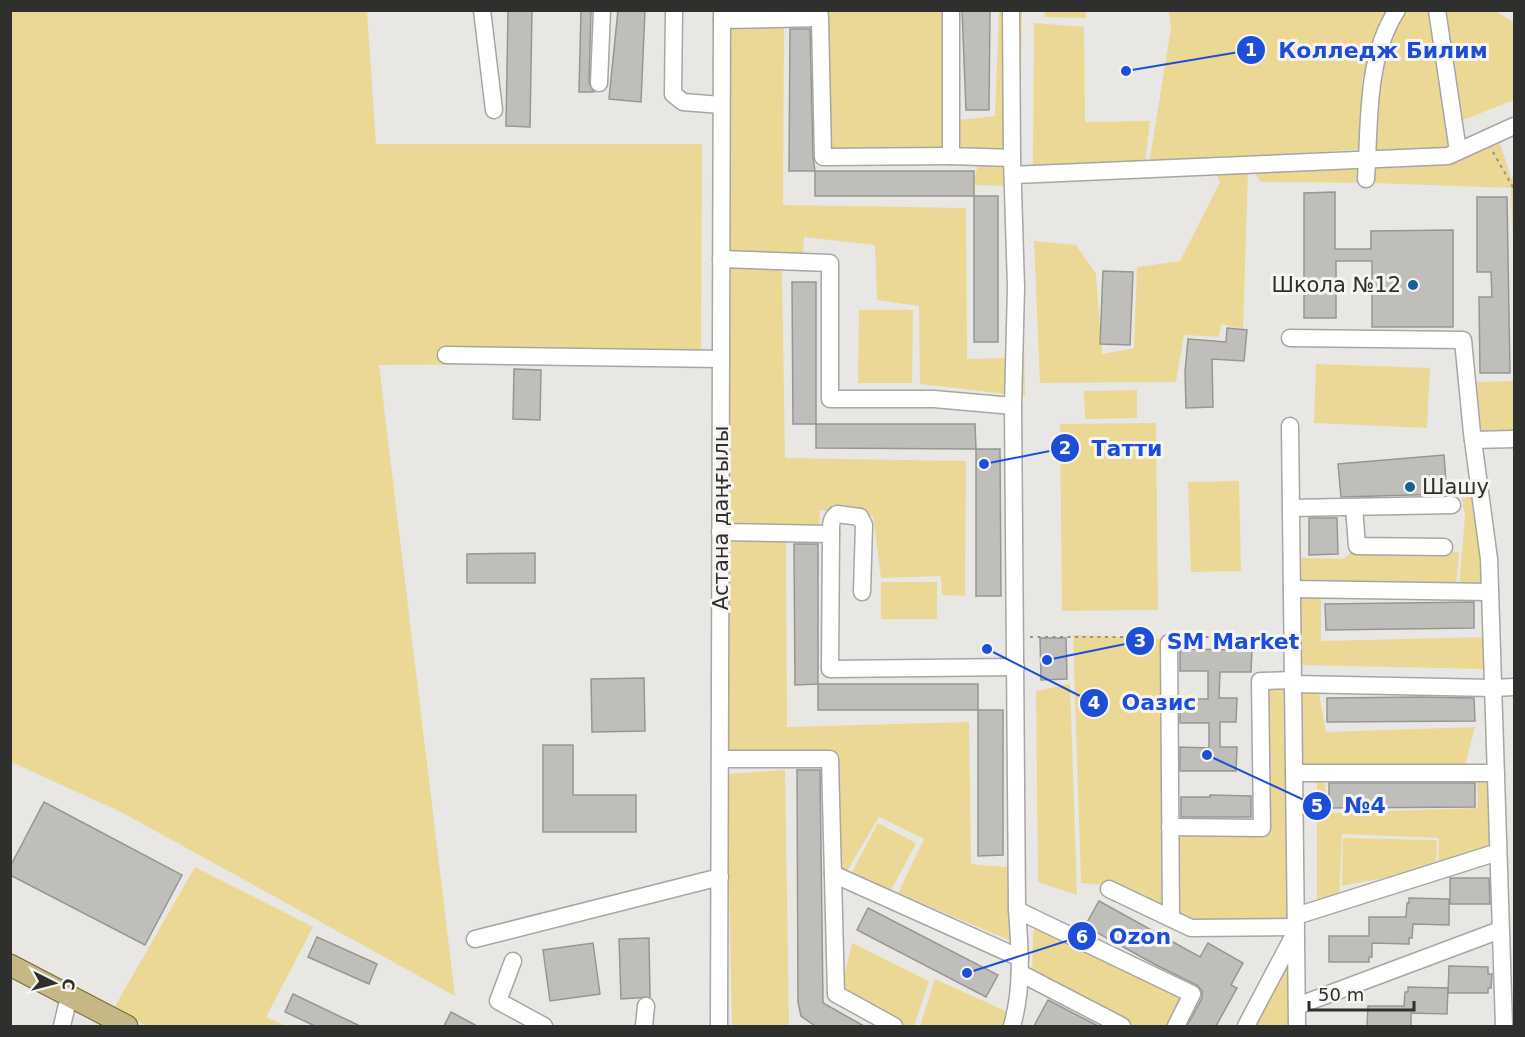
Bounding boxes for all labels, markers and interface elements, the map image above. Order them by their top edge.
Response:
callout: Колледж Билим [1236,30,1499,70]
text: Колледж Билим [1278,38,1488,63]
text: 1 [1245,39,1257,60]
place label: Школа №12 [1271,273,1401,297]
marker: Школа №12 [1406,278,1420,292]
street label: Астана даңғылы [709,426,733,610]
callout: Татти [1050,428,1174,468]
text: Татти [1092,436,1162,461]
text: 2 [1059,437,1071,458]
place label: Шашу [1422,475,1489,499]
marker: Шашу [1403,480,1417,494]
callout: SM Market [1125,621,1312,661]
text: SM Market [1167,629,1300,654]
text: 3 [1134,630,1146,651]
callout: Оазис [1079,683,1208,723]
text: Оазис [1122,690,1196,715]
text: 4 [1088,692,1100,713]
callout: №4 [1302,786,1398,826]
text: №4 [1344,793,1386,818]
text: 5 [1311,795,1323,816]
callout: Ozon [1067,916,1183,956]
text: Ozon [1109,924,1171,949]
text: 6 [1076,926,1088,947]
north arrow [24,953,84,1013]
scale bar [1309,974,1414,1012]
text: С [58,978,78,991]
text: 50 m [1318,984,1364,1005]

